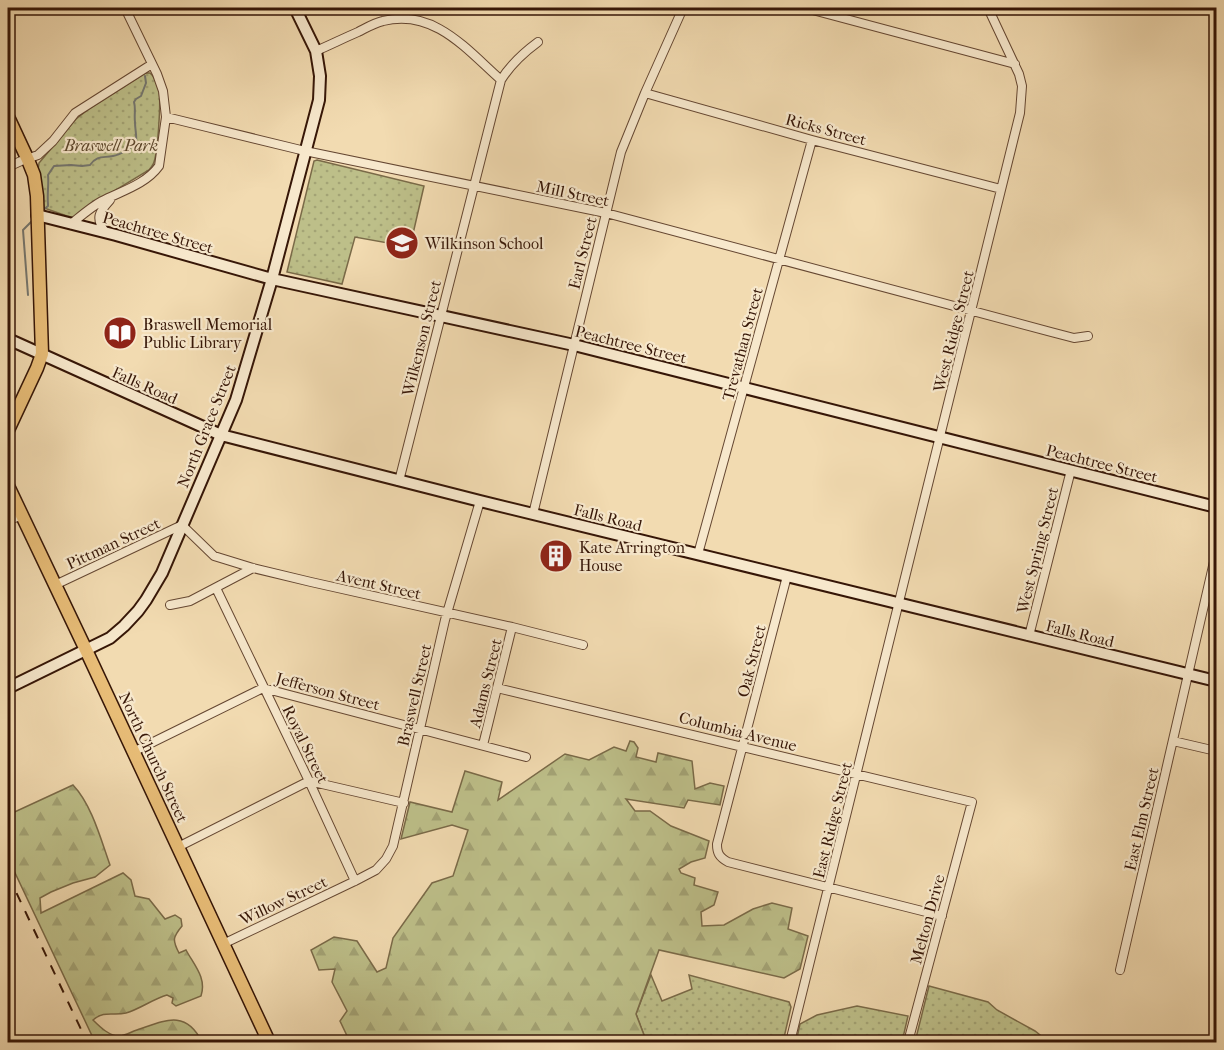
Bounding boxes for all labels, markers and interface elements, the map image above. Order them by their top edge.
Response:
street label: Ricks Street [783,110,869,149]
park label: Braswell Park [63,136,158,155]
street label: Mill Street [535,177,611,211]
street label: Peachtree Street [100,208,216,257]
street label: Earl Street [564,215,601,291]
school or university icon: Wilkinson School [384,225,420,261]
place label: Wilkinson School [424,234,544,253]
street label: West Ridge Street [929,268,978,395]
street label: Wilkenson Street [398,278,445,399]
street label: Trevathan Street [718,285,767,403]
library icon: Braswell Memorial Public Library [102,315,138,351]
place label: Braswell Memorial Public Library [143,315,273,352]
street label: Peachtree Street [573,321,689,368]
street label: North Grace Street [173,362,240,490]
street label: Falls Road [109,363,181,408]
street label: Peachtree Street [1044,440,1160,487]
street label: West Spring Street [1012,485,1062,616]
street label: Falls Road [572,500,644,535]
street label: Pittman Street [63,513,163,573]
building icon: Kate Arrington House [538,538,574,574]
place label: Kate Arrington House [579,538,686,575]
street label: Avent Street [334,565,423,604]
street label: Falls Road [1044,616,1116,651]
street label: Oak Street [733,623,770,699]
street label: Adams Street [465,636,506,731]
street label: Braswell Street [393,642,436,748]
street label: Jefferson Street [272,668,382,715]
street label: North Church Street [115,689,192,826]
street label: Royal Street [278,702,333,787]
street label: Columbia Avenue [677,708,799,755]
street label: East Ridge Street [809,760,856,880]
street label: East Elm Street [1120,765,1163,873]
street label: Willow Street [235,872,330,929]
street label: Melton Drive [906,872,949,966]

